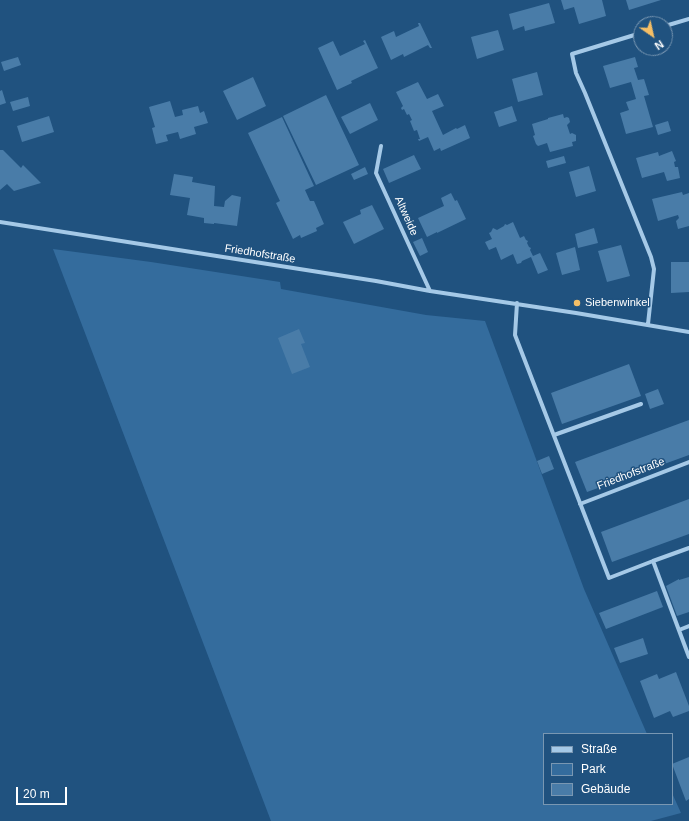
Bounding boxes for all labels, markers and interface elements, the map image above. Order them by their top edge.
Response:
north arrow [633,16,673,56]
text: N [653,38,666,52]
street label: Altweide [392,194,420,238]
street label: Friedhofstraße [224,242,296,266]
place label: Siebenwinkel [585,296,650,310]
marker: Siebenwinkel [572,298,582,308]
street label: Friedhofstraße [595,455,667,493]
legend [543,733,673,805]
text: Straße [581,742,617,756]
text: Park [581,762,606,776]
scale bar [18,779,69,805]
text: Gebäude [581,782,630,796]
text: 20 m [23,787,50,801]

